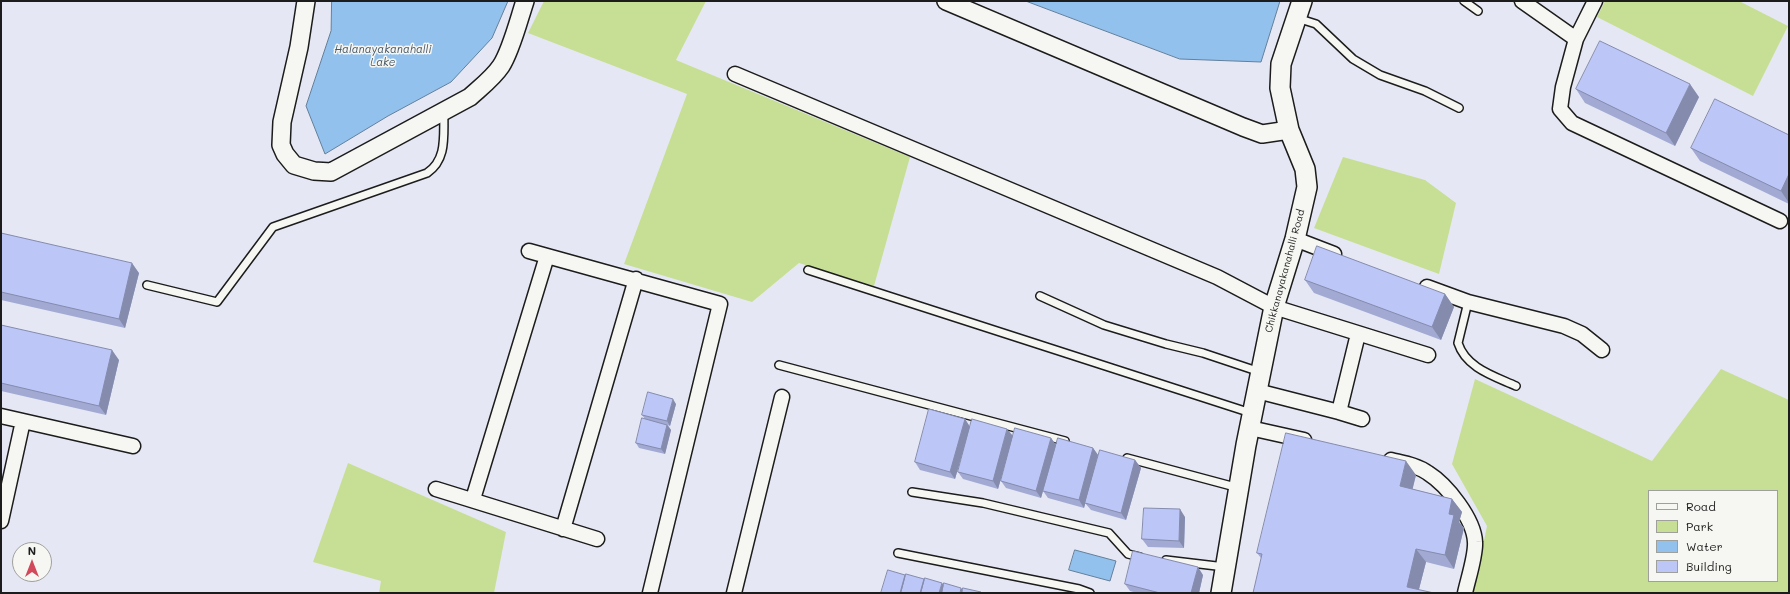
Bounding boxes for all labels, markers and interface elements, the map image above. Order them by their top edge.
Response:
water label: Halanayakanahalli Lake [334,43,432,69]
street label: Chikkanayakanahalli Road [1263,208,1307,334]
legend [1648,490,1778,582]
text: Road [1686,498,1716,514]
text: Park [1686,518,1713,534]
text: Water [1686,538,1723,554]
north arrow [12,542,52,582]
text: N [28,543,36,558]
text: Building [1686,558,1732,574]

